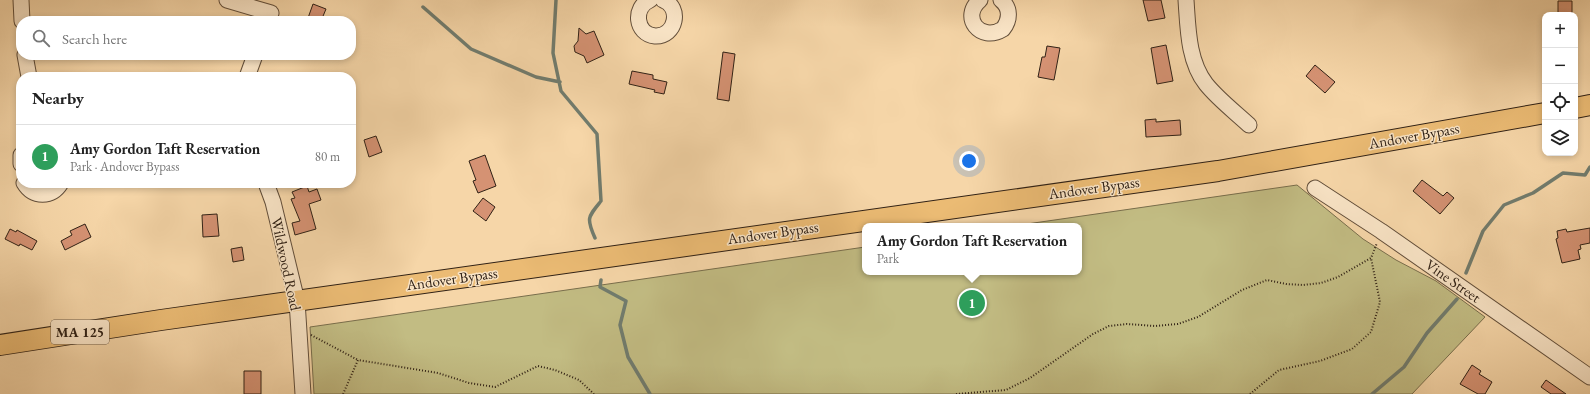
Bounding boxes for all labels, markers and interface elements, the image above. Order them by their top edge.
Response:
map controls [1542,12,1578,156]
button: + [1542,12,1578,48]
search box [16,16,356,60]
icon: search [30,27,52,49]
text: Search here [62,29,127,48]
button: − [1542,48,1578,84]
button: locate [1542,84,1578,120]
text: Nearby [32,87,84,109]
street label: Andover Bypass [1366,118,1461,153]
button: layers [1542,120,1578,156]
text: Amy Gordon Taft Reservation [70,139,260,158]
text: 1 [42,148,48,165]
text: 80 m [315,148,340,165]
your location [959,151,979,171]
text: Park · Andover Bypass [70,158,179,175]
street label: Andover Bypass [1046,172,1141,203]
street label: Wildwood Road [267,215,306,313]
street label: Andover Bypass [725,217,820,248]
popup [862,223,1082,275]
text: Amy Gordon Taft Reservation [877,231,1067,250]
text: Park [877,250,899,267]
street label: Vine Street [1422,255,1485,307]
street label: Andover Bypass [404,263,499,294]
pin: 1 [959,288,985,318]
road number: MA 125 [51,320,109,344]

